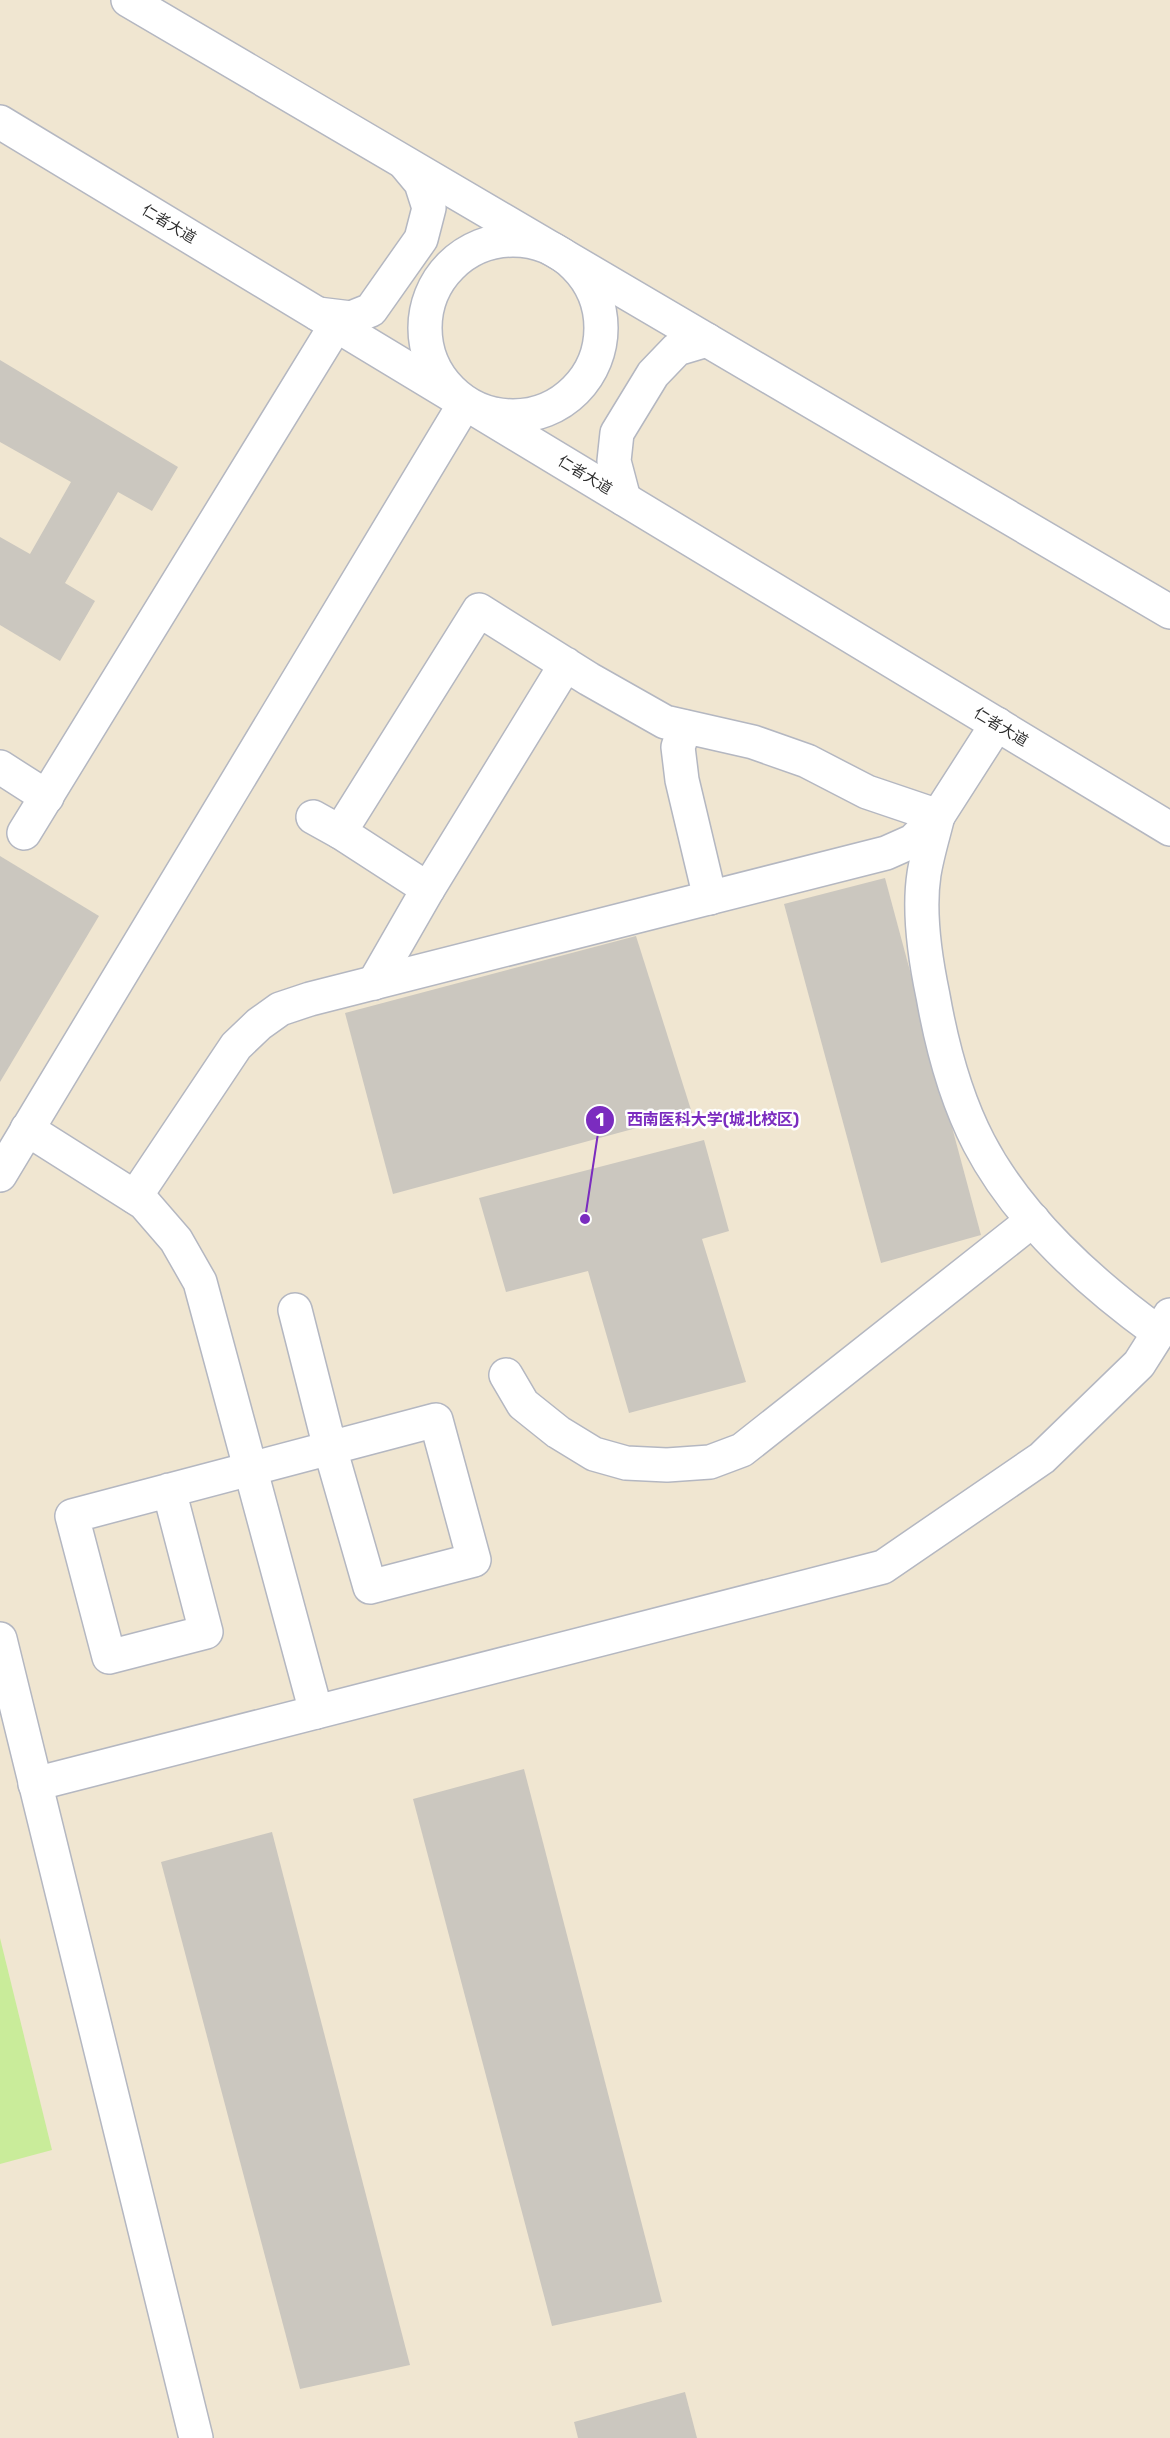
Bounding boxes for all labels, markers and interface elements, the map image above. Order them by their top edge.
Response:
street label: 仁者大道 [139,201,199,247]
street label: 仁者大道 [555,452,615,498]
street label: 仁者大道 [971,704,1031,750]
callout: 西南医科大学(城北校区) [585,1103,811,1137]
text: 1 [596,1109,604,1131]
text: 西南医科大学(城北校区) [627,1110,799,1129]

